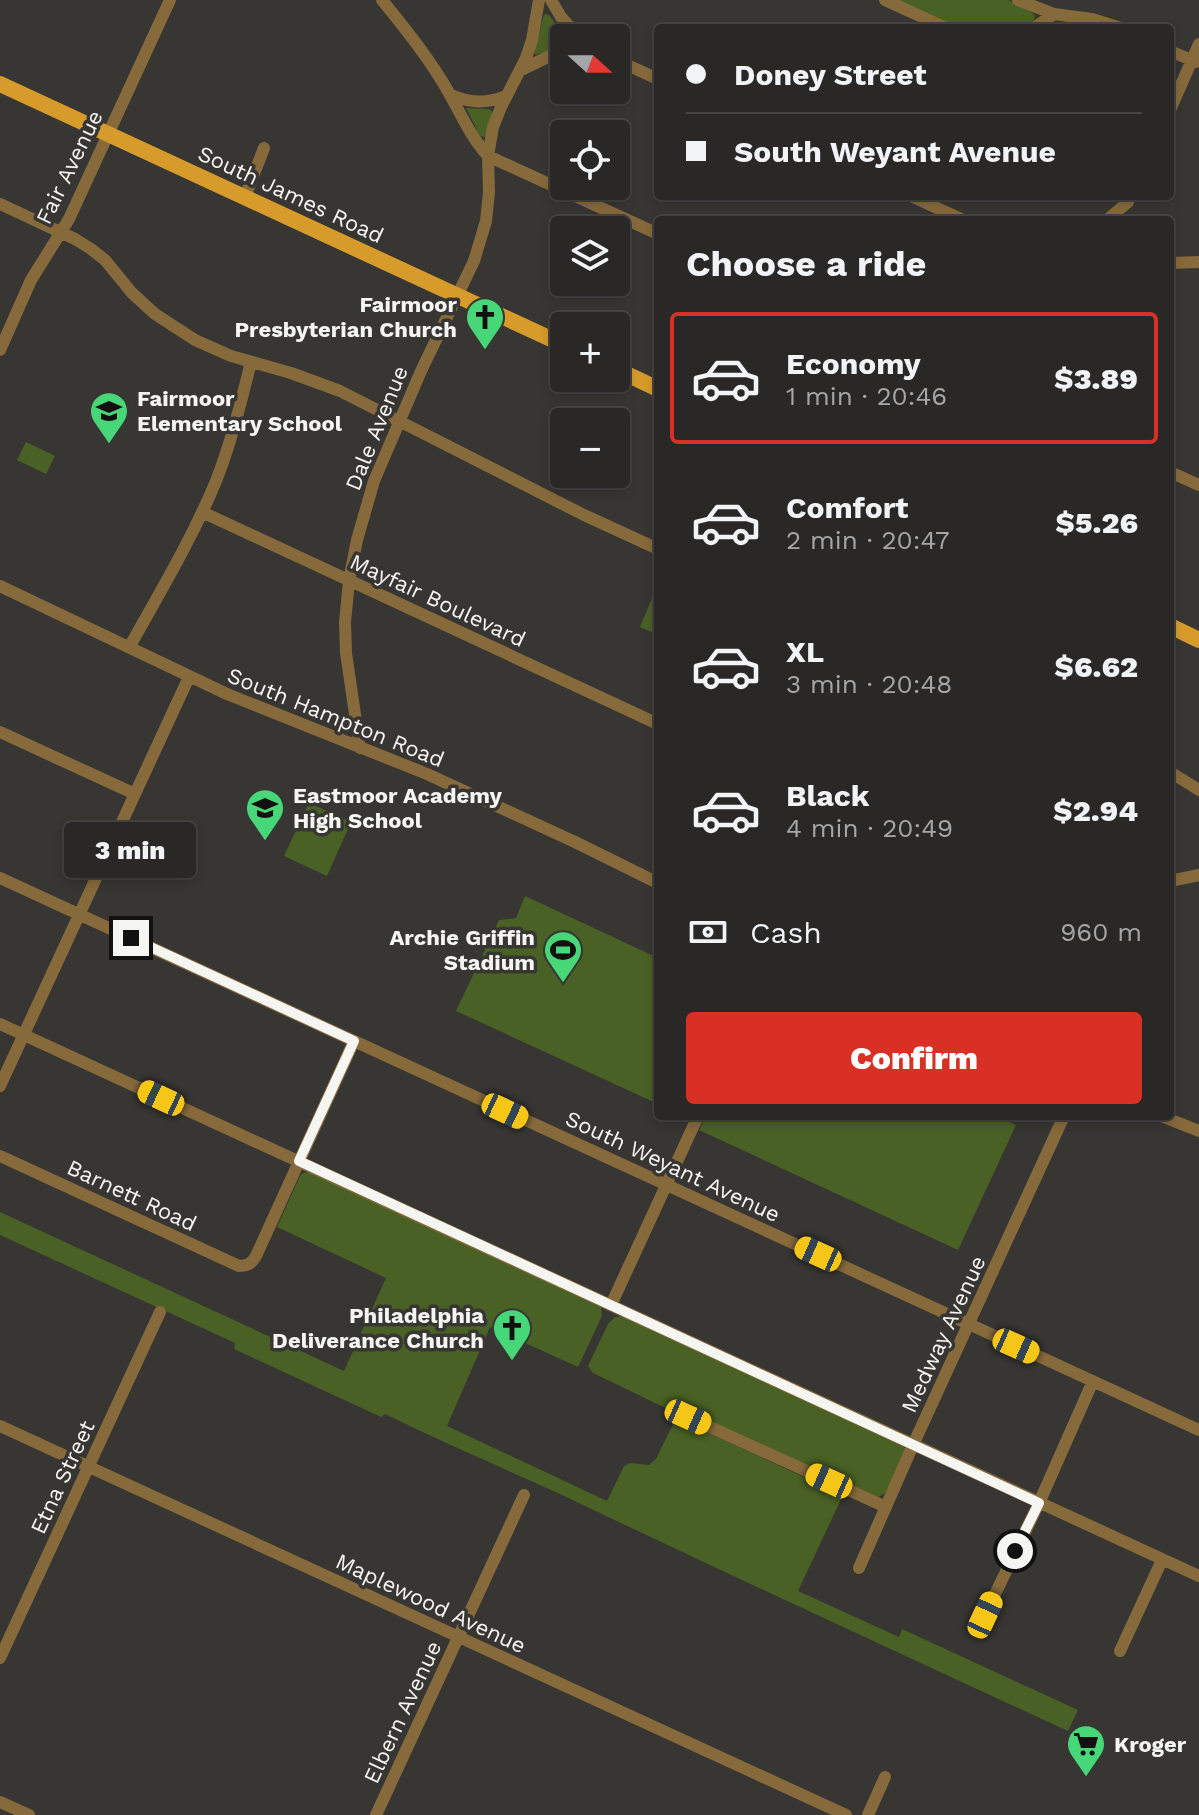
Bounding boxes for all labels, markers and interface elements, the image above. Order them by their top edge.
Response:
north arrow [550,24,630,104]
map controls [550,24,630,488]
text: Doney Street [734,57,927,92]
street label: Fair Avenue [31,106,108,228]
button: locate [550,120,630,200]
text: South Weyant Avenue [734,134,1056,169]
street label: South James Road [194,141,387,248]
button: layers [550,216,630,296]
text: Choose a ride [686,243,926,285]
place label: Fairmoor Presbyterian Church [234,292,458,342]
church icon: Fairmoor Presbyterian Church [464,296,506,351]
button: + [550,312,630,392]
icon: car [690,342,762,414]
text: Economy [786,346,921,381]
text: $3.89 [1054,361,1138,396]
street label: Dale Avenue [340,362,413,494]
text: 1 min · 20:46 [786,381,947,411]
place label: Fairmoor Elementary School [137,386,343,436]
school or university icon: Fairmoor Elementary School [88,390,130,445]
button: − [550,408,630,488]
icon: car [690,486,762,558]
text: Comfort [786,490,908,525]
text: $5.26 [1056,505,1138,540]
text: 2 min · 20:47 [786,525,950,555]
street label: Mayfair Boulevard [346,549,529,652]
icon: car [690,630,762,702]
text: XL [786,634,824,669]
text: $6.62 [1055,649,1138,684]
street label: South Hampton Road [224,663,448,772]
text: 3 min · 20:48 [786,669,952,699]
icon: car [690,774,762,846]
text: Black [786,778,870,813]
place label: Eastmoor Academy High School [293,783,502,833]
school or university icon: Eastmoor Academy High School [244,787,286,842]
text: $2.94 [1053,793,1138,828]
text: 4 min · 20:49 [786,813,953,843]
callout: 3 min [65,822,197,878]
text: 3 min [95,835,165,865]
icon: cash [686,910,730,954]
text: Cash [750,915,822,950]
text: 960 m [1060,917,1142,947]
route end [113,920,149,956]
place label: Archie Griffin Stadium [389,925,535,975]
sports icon: Archie Griffin Stadium [542,929,584,984]
button: Confirm [686,1012,1142,1104]
car [134,1077,188,1119]
car [478,1090,532,1132]
street label: South Weyant Avenue [562,1106,784,1227]
street label: Barnett Road [63,1155,201,1236]
car [791,1233,845,1275]
street label: Medway Avenue [896,1252,991,1417]
place label: Philadelphia Deliverance Church [272,1303,484,1353]
church icon: Philadelphia Deliverance Church [491,1307,533,1362]
car [989,1325,1043,1367]
car [661,1396,715,1438]
street label: Etna Street [25,1417,100,1538]
car [802,1460,856,1502]
route start [997,1533,1033,1569]
street label: Maplewood Avenue [332,1548,530,1658]
car [964,1588,1006,1642]
street label: Elbern Avenue [359,1637,446,1787]
supermarket icon: Kroger [1065,1723,1107,1778]
place label: Kroger [1114,1732,1187,1757]

